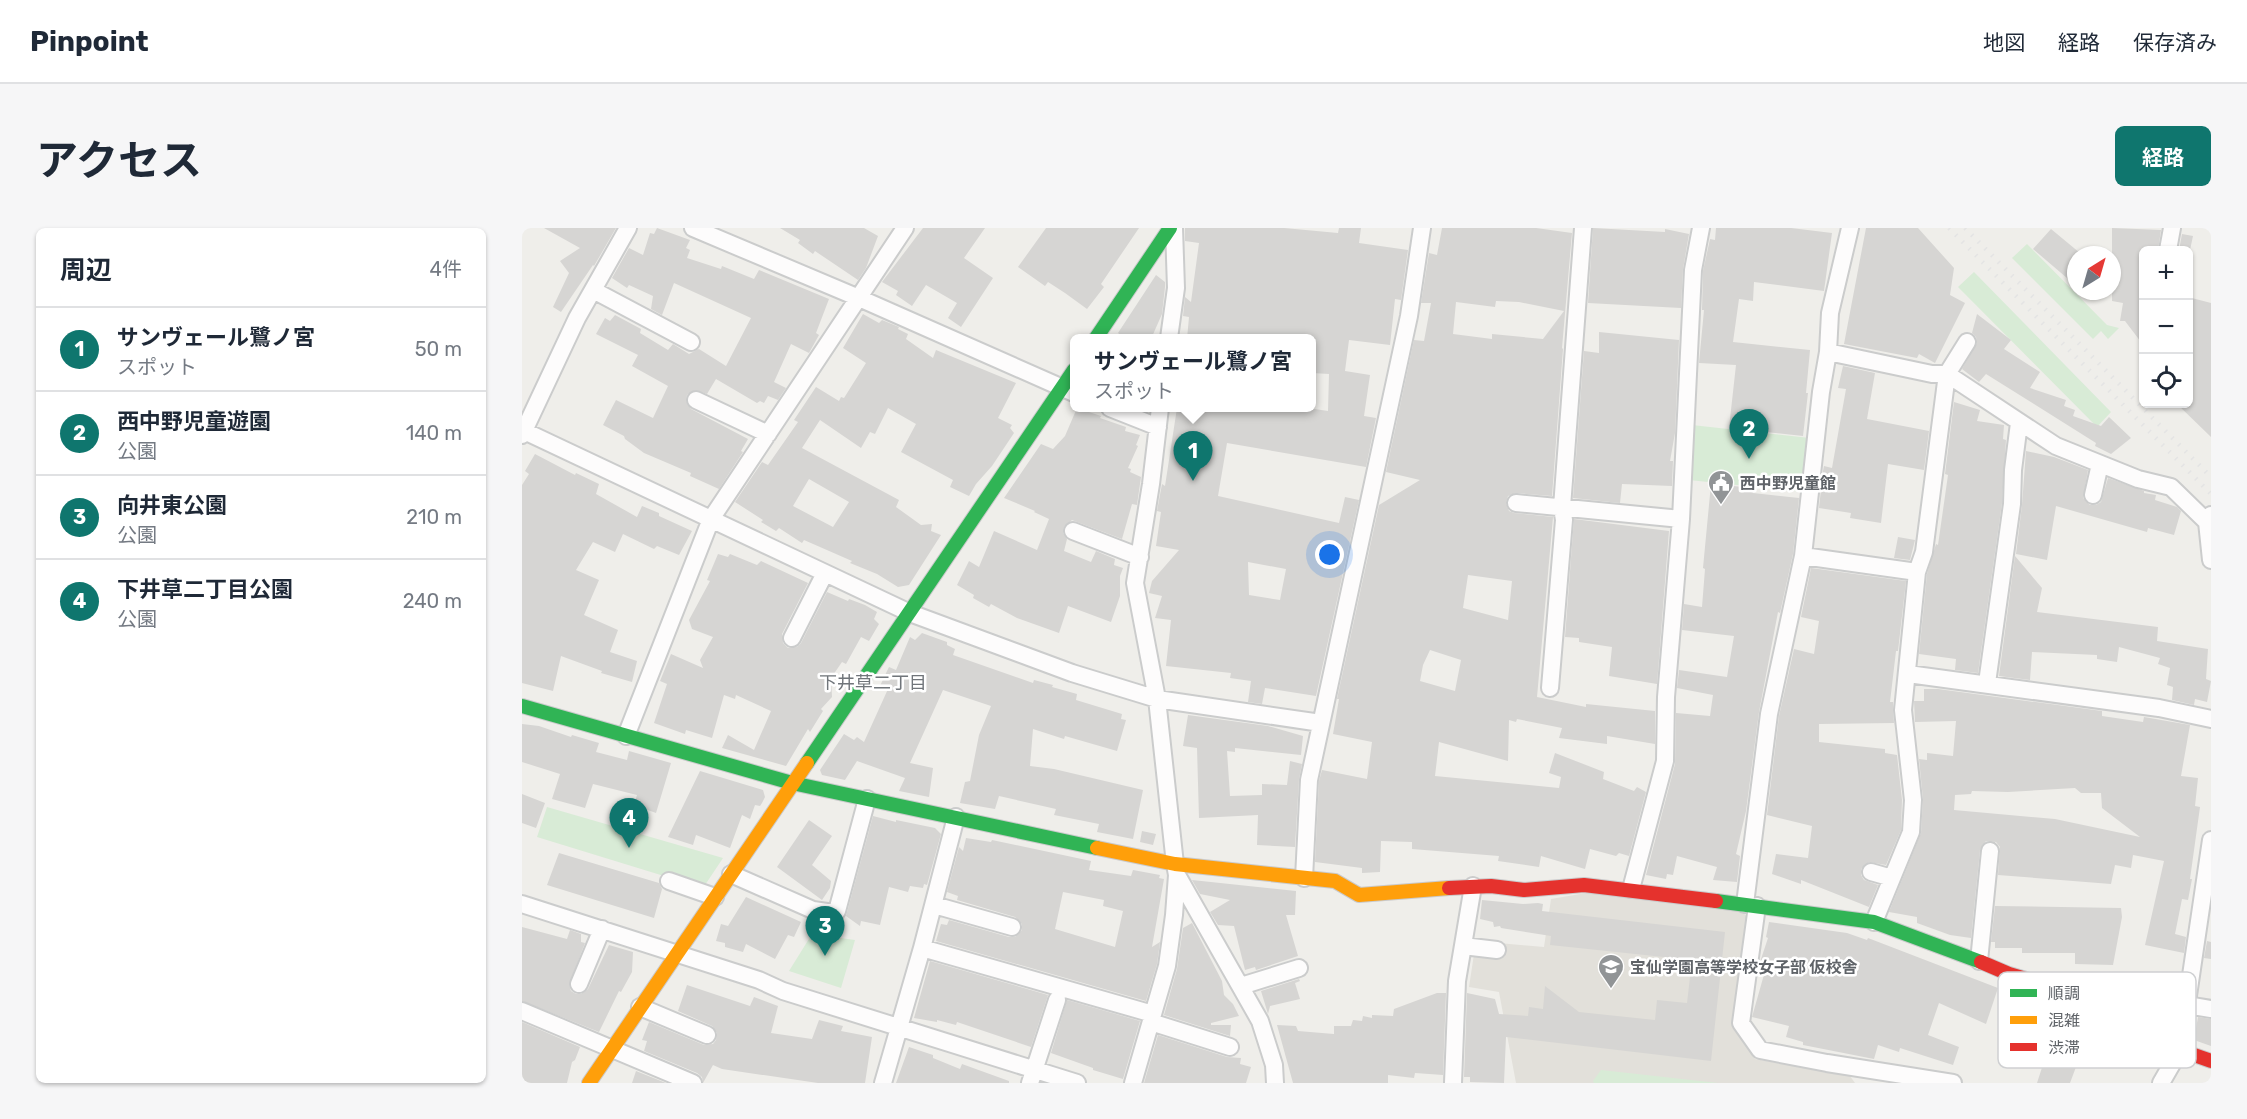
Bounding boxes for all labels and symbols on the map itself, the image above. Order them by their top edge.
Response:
north arrow [2067,246,2121,300]
pin: 2 [1730,410,1768,459]
pin: 1 [1174,432,1212,481]
public building icon: 西中野児童館 [1706,468,1736,506]
place label: 西中野児童館 [1740,474,1836,493]
your location [1315,540,1344,569]
district label: 下井草二丁目 [819,672,927,694]
pin: 4 [610,798,648,848]
pin: 3 [806,906,844,956]
school or university icon: 宝仙学園高等学校女子部 仮校舎 [1596,952,1626,990]
place label: 宝仙学園高等学校女子部 仮校舎 [1630,958,1857,977]
legend [1998,972,2196,1068]
text: 順調 [2048,984,2080,1003]
text: 混雑 [2048,1011,2080,1030]
text: 渋滞 [2048,1038,2080,1057]

